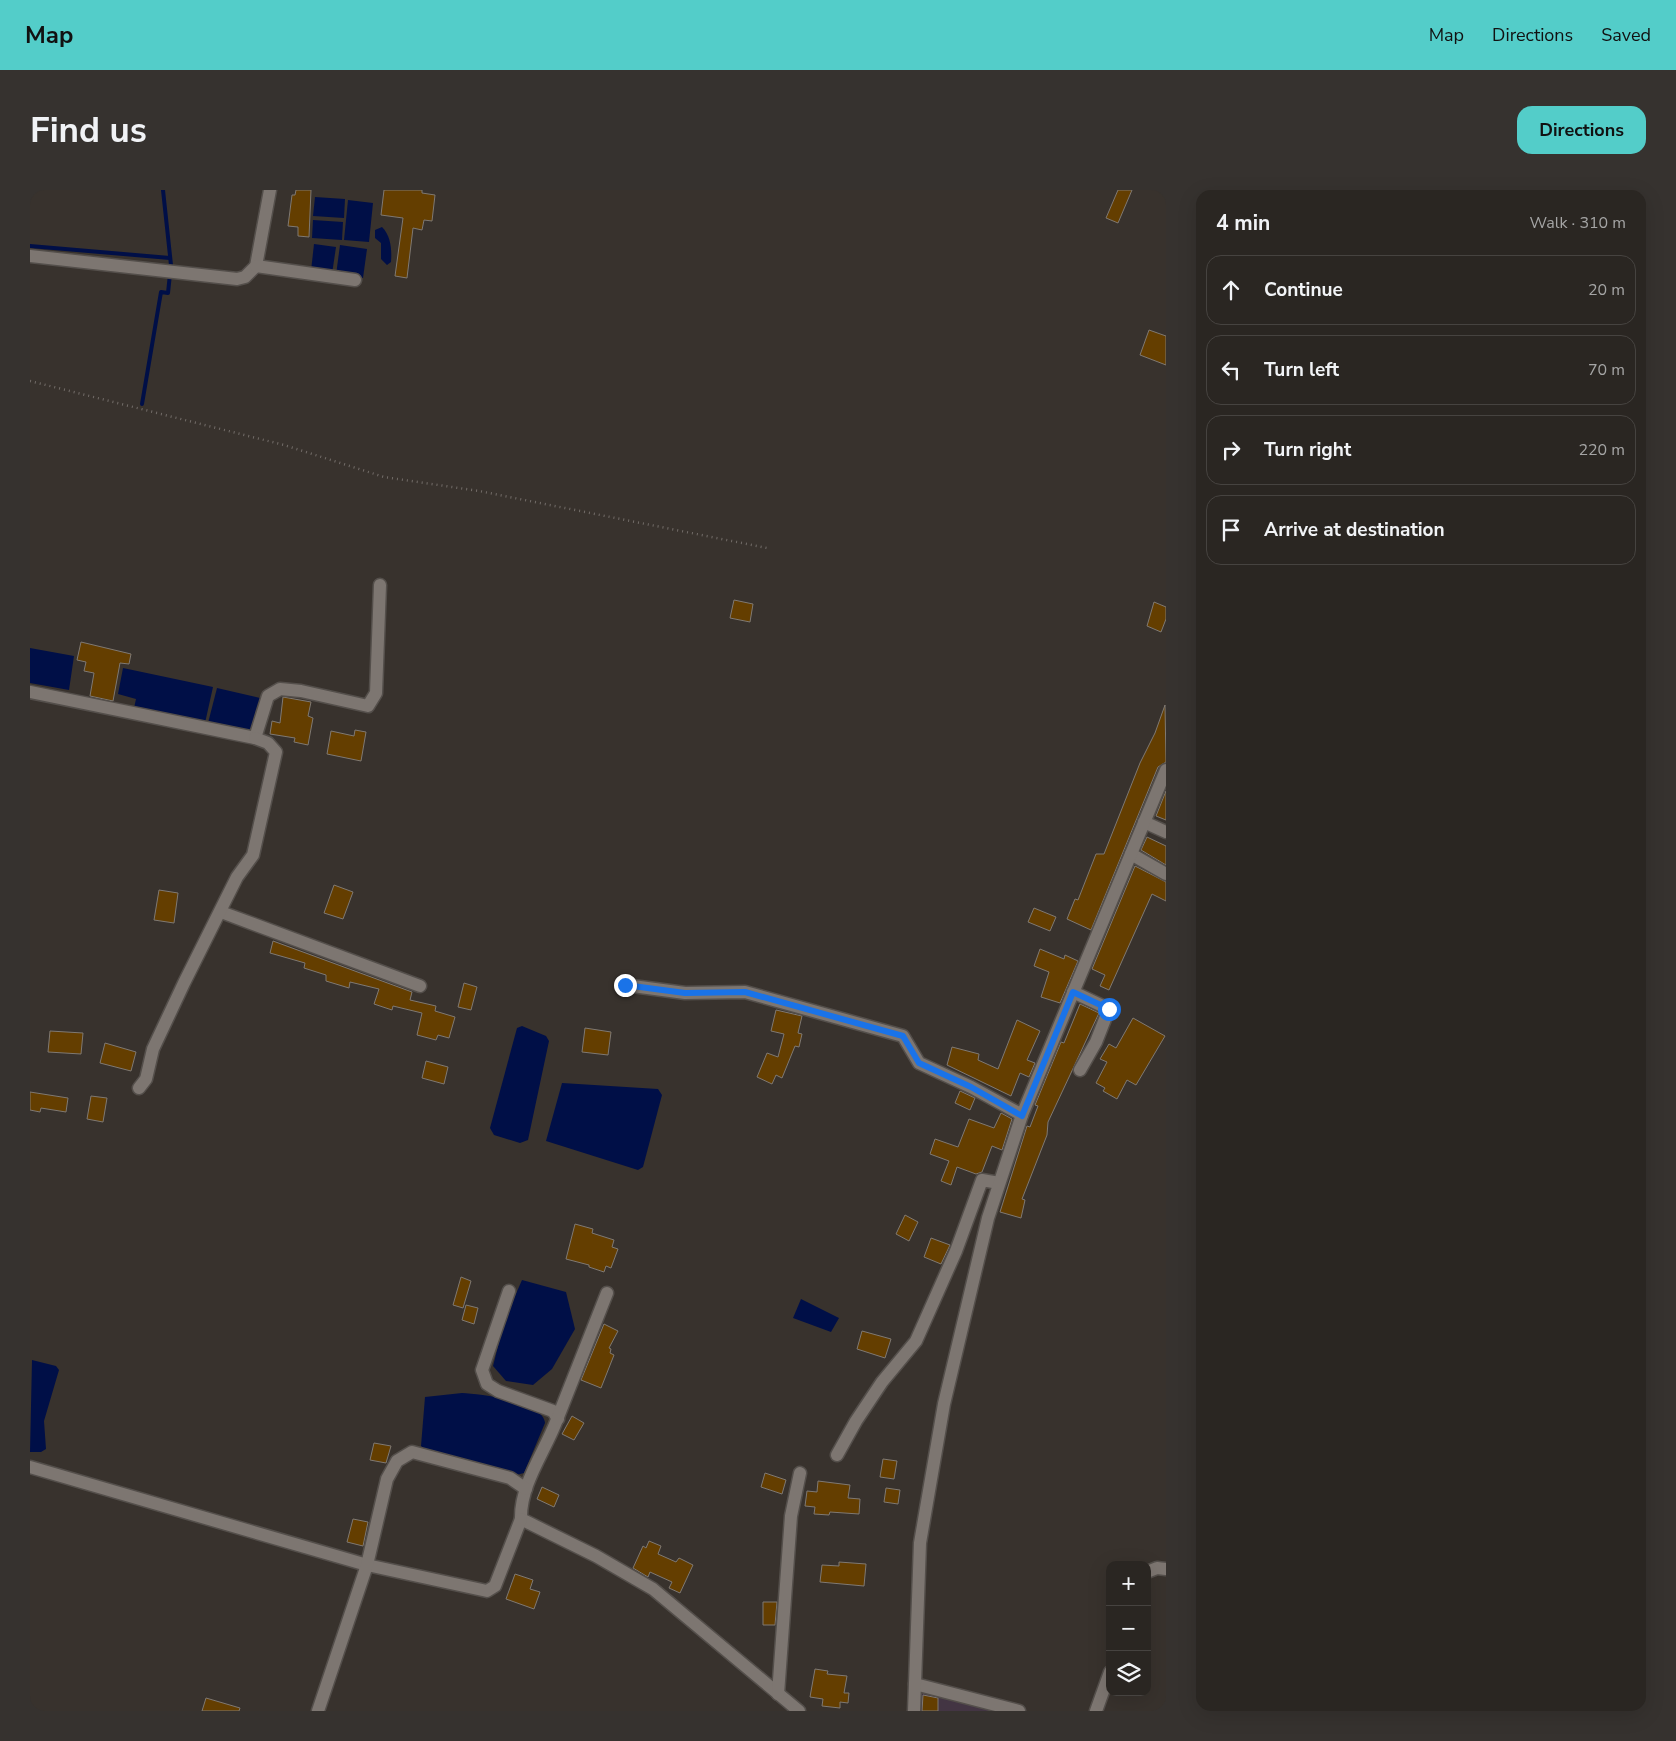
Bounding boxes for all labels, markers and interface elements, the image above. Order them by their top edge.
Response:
text: Map [25,19,73,51]
text: Map [1429,23,1464,47]
text: Directions [1492,23,1573,47]
text: Saved [1601,23,1651,47]
button: Directions [1517,106,1646,154]
text: Find us [30,107,147,154]
text: 4 min [1216,209,1270,237]
text: Walk · 310 m [1530,212,1626,234]
icon: ahead [1217,276,1245,304]
text: Continue [1264,277,1343,303]
text: 20 m [1588,279,1625,301]
icon: left [1217,356,1245,384]
text: Turn left [1264,357,1339,383]
text: 70 m [1588,359,1625,381]
icon: right [1217,436,1245,464]
text: Turn right [1264,437,1351,463]
text: 220 m [1578,439,1625,461]
icon: arrive [1217,516,1245,544]
text: Arrive at destination [1264,517,1445,543]
route end [614,974,637,997]
route start [1098,998,1121,1021]
map controls [1106,1561,1151,1696]
button: + [1106,1561,1151,1606]
button: − [1106,1606,1151,1651]
button: layers [1106,1651,1151,1696]

